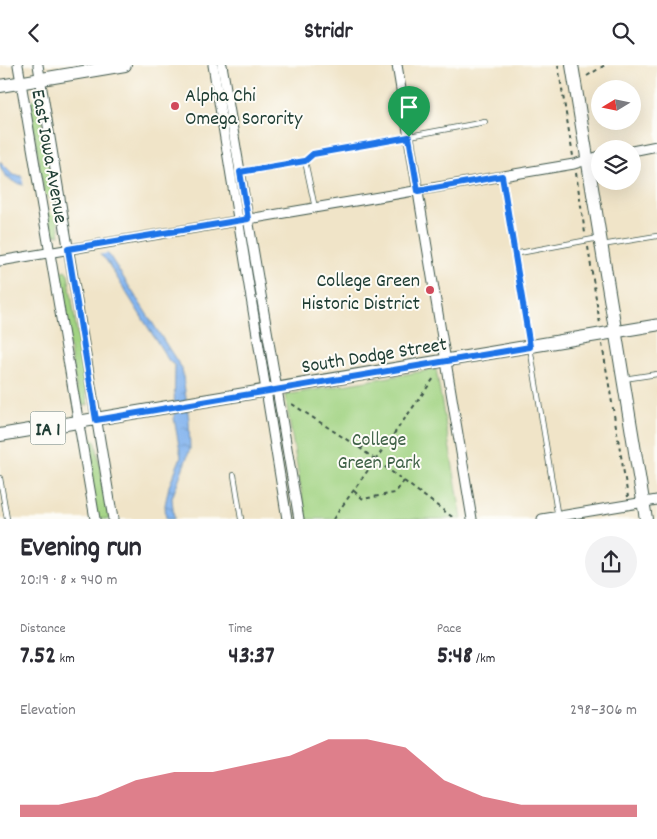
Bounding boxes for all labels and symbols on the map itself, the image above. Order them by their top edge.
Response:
north arrow [591,80,641,130]
place label: Alpha Chi Omega Sorority [185,83,303,134]
pin [388,86,430,137]
street label: East Iowa Avenue [22,87,74,226]
marker: Alpha Chi Omega Sorority [169,100,181,112]
place label: College Green Historic District [301,268,420,319]
marker: College Green Historic District [424,284,436,296]
street label: South Dodge Street [300,332,449,382]
road number: IA 1 [30,411,66,444]
park label: College Green Park [337,427,421,478]

